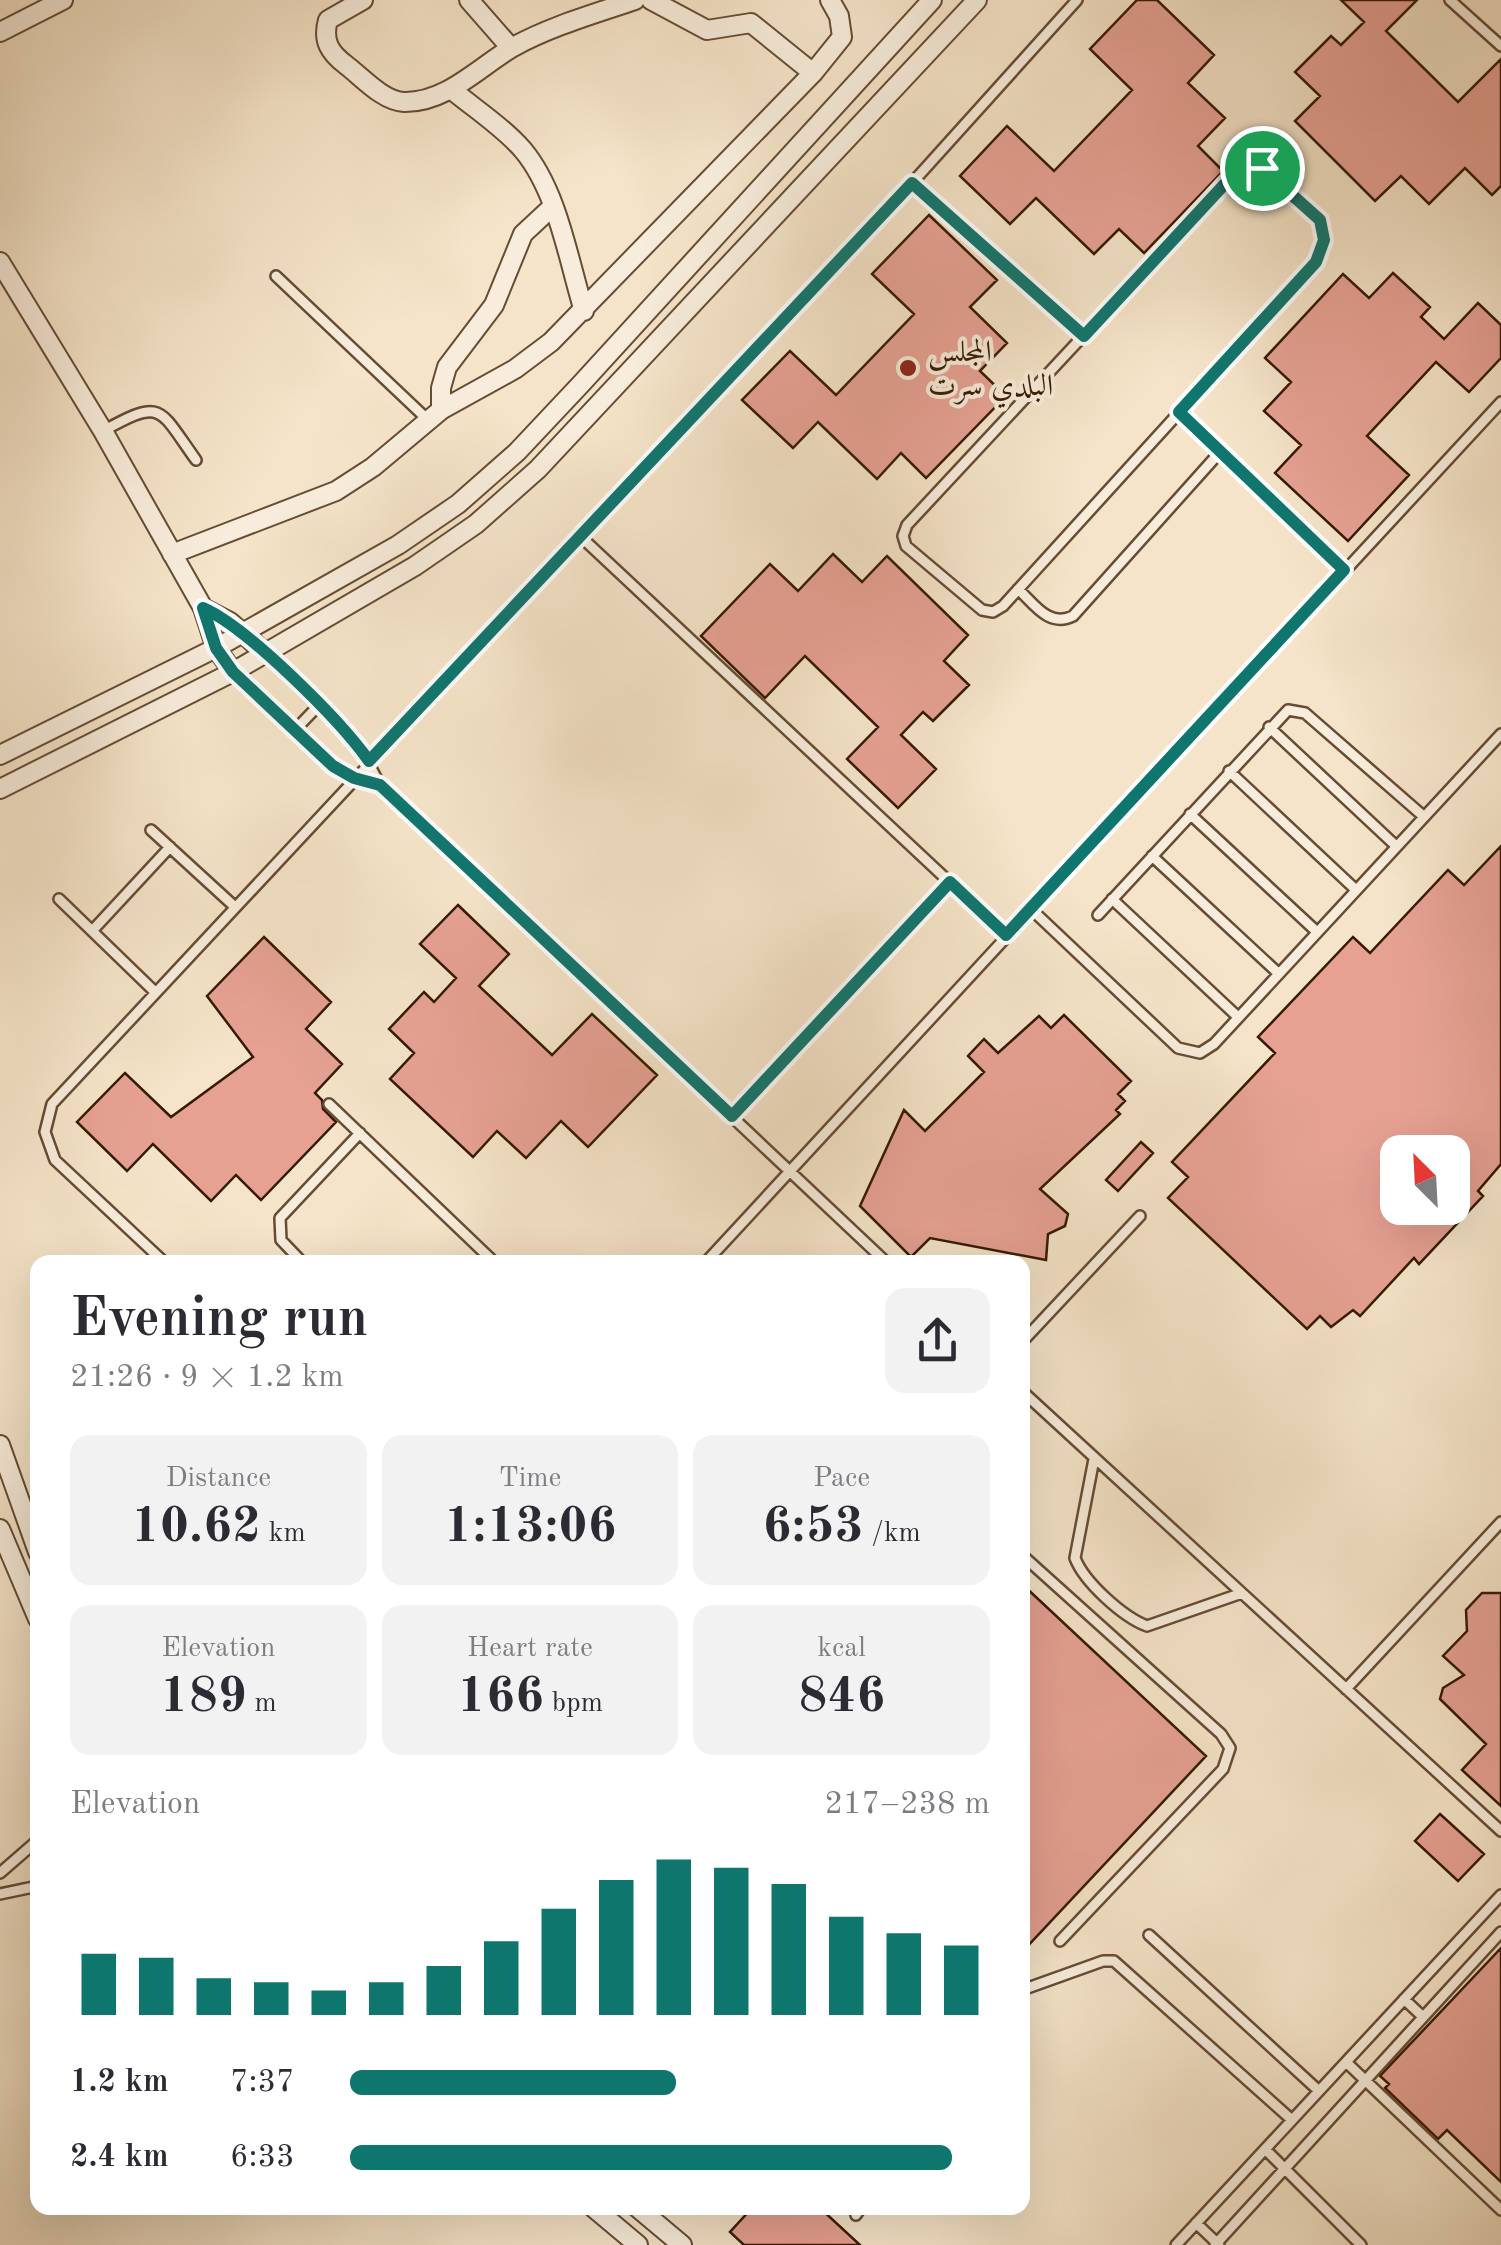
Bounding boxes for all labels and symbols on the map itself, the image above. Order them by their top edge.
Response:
pin [1220,126,1305,211]
place label: المجلس البلدي سرت [928,338,1053,409]
marker: المجلس البلدي سرت [897,357,919,379]
north arrow [1380,1135,1470,1225]

